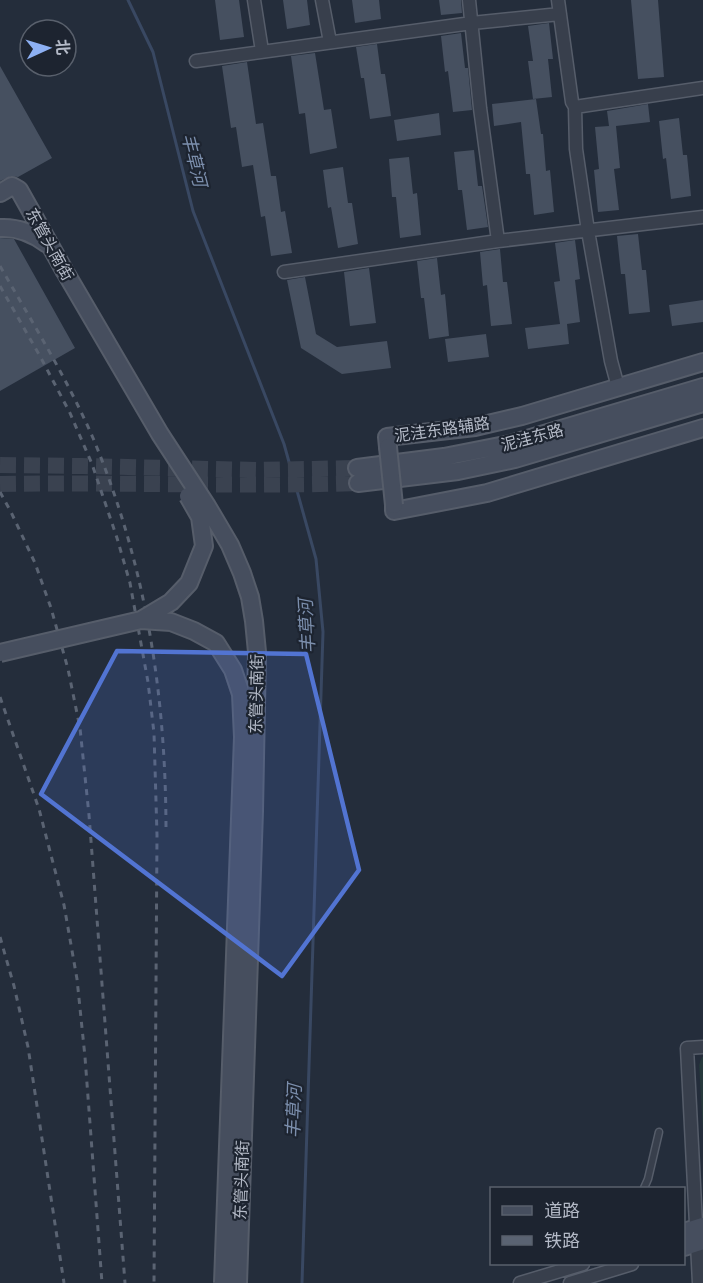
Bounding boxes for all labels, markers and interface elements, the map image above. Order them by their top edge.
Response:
north arrow [18,18,78,78]
text: 北 [52,38,73,56]
water label: 丰草河 [178,131,212,192]
street label: 东管头南街 [22,205,77,284]
street label: 泥洼东路辅路 [393,413,491,446]
street label: 泥洼东路 [499,420,566,455]
water label: 丰草河 [294,596,318,654]
street label: 东管头南街 [246,654,267,734]
water label: 丰草河 [282,1081,305,1138]
street label: 东管头南街 [231,1140,252,1220]
legend [490,1187,685,1265]
text: 道路 [544,1200,580,1221]
text: 铁路 [544,1230,580,1251]

